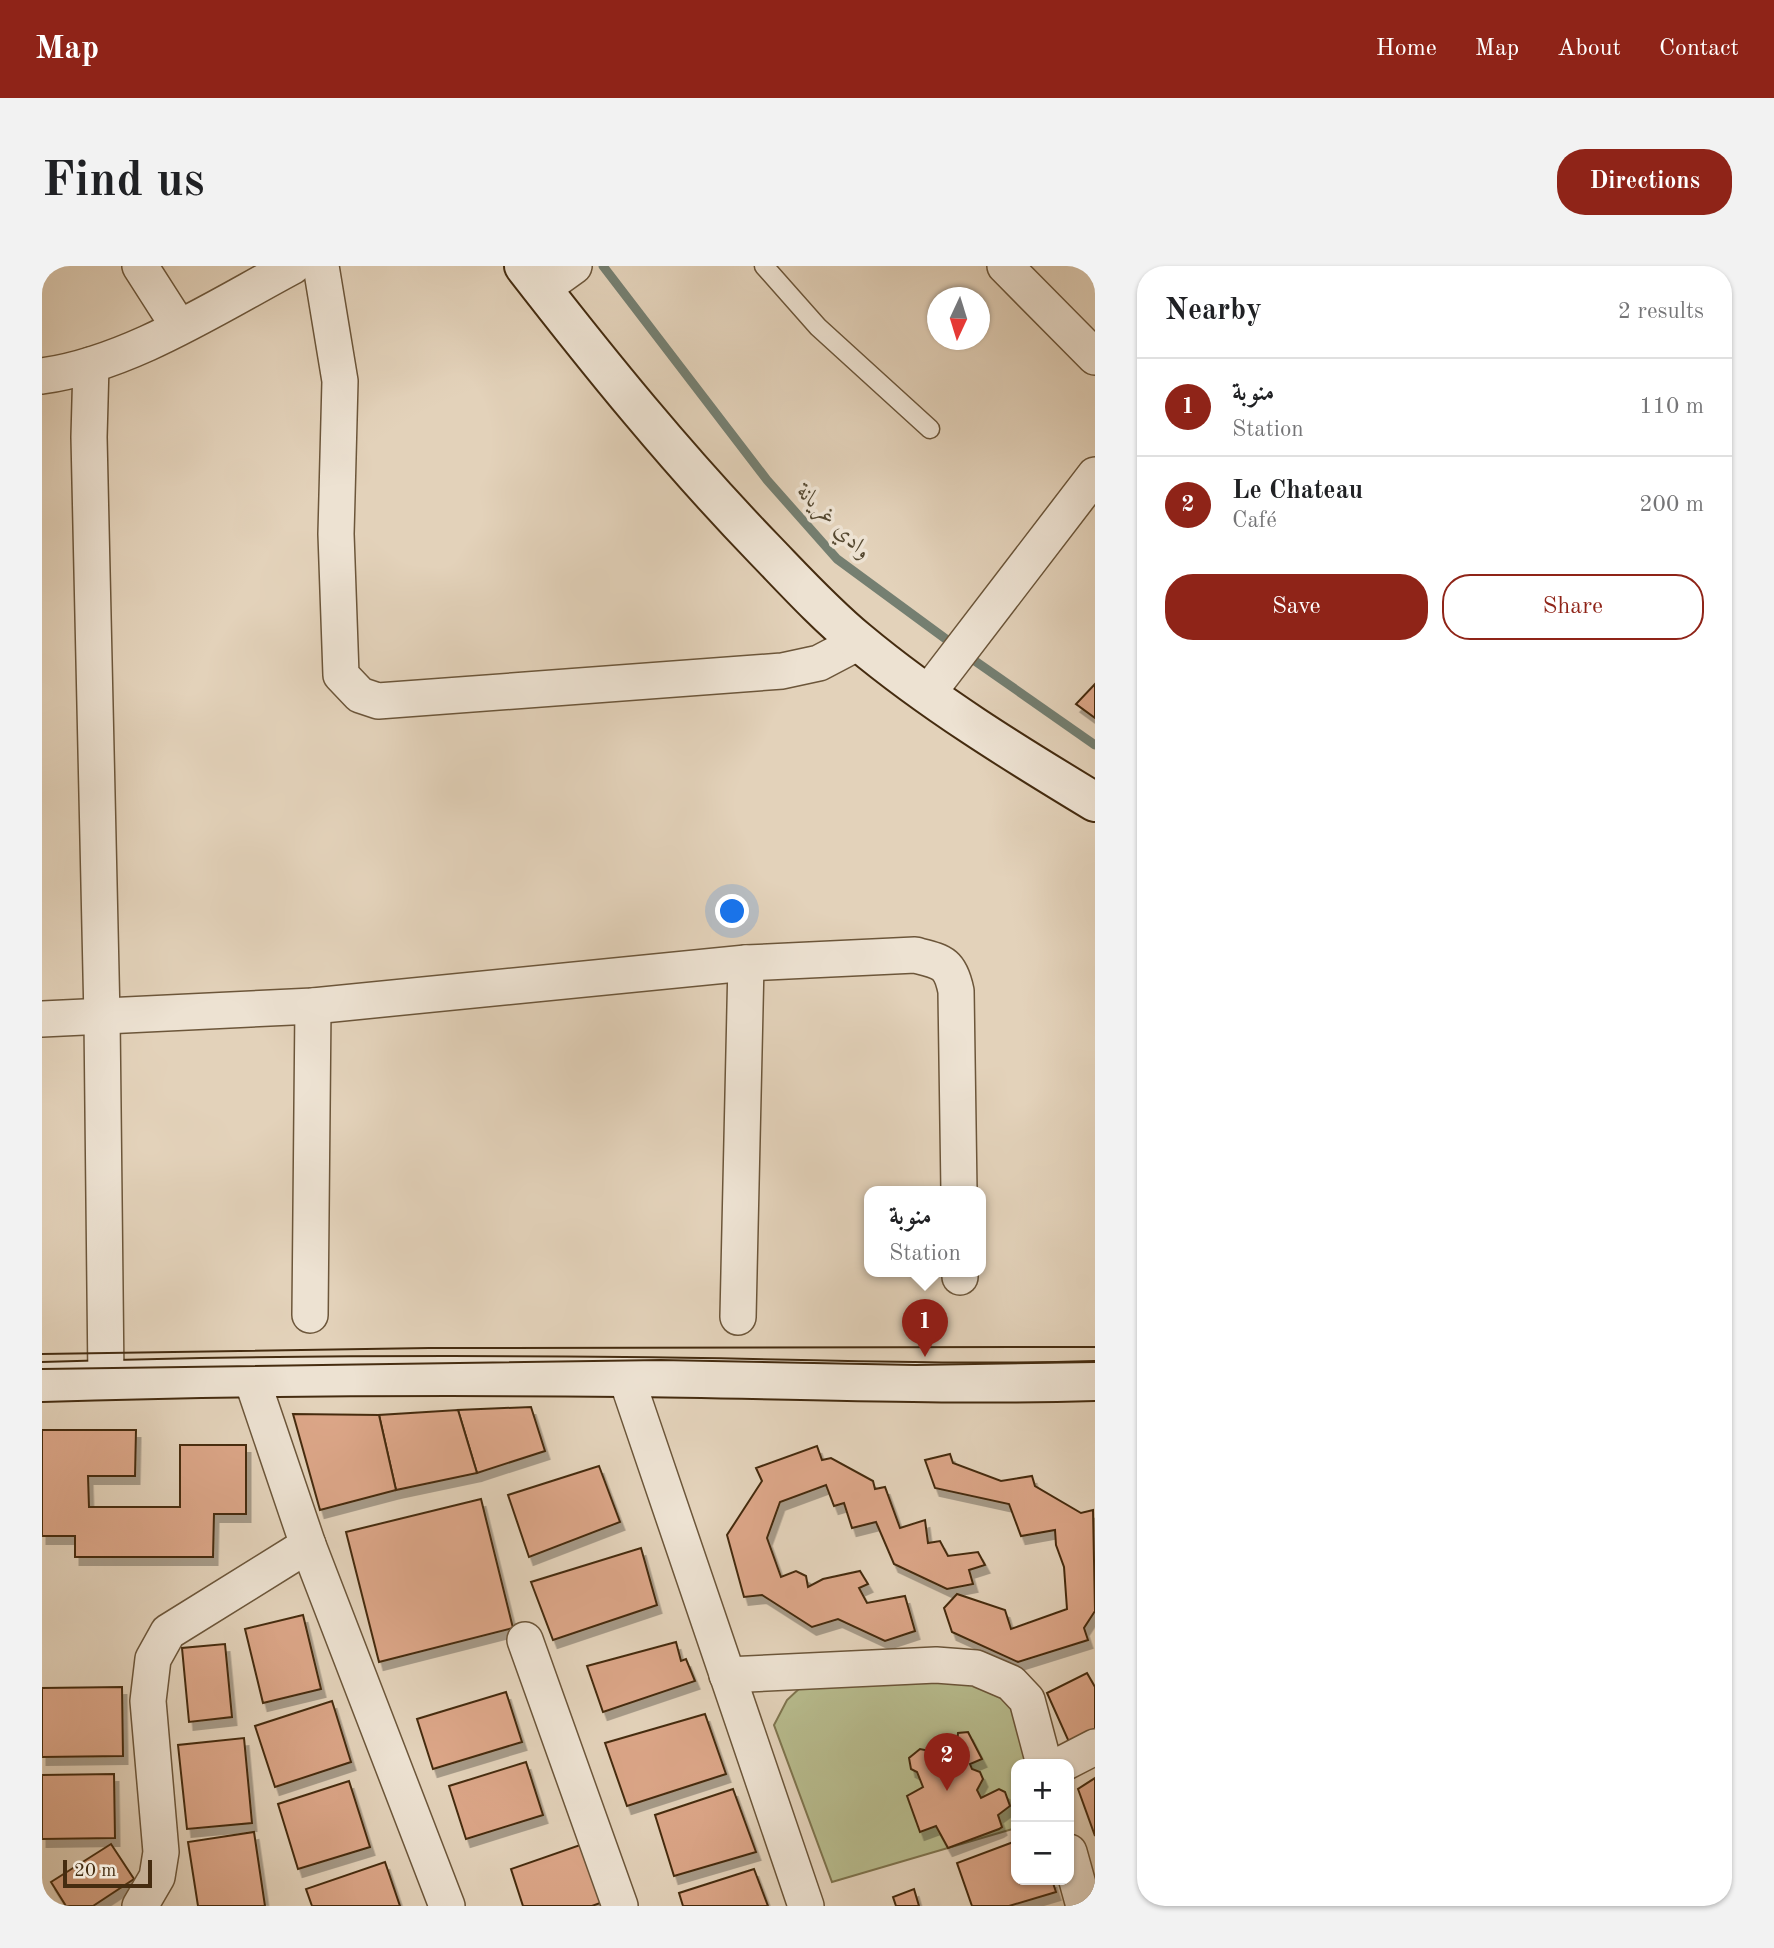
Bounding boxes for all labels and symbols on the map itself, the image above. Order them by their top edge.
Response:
north arrow [927,287,990,350]
water label: وادي غريانة [787,479,876,568]
your location [715,894,749,928]
pin: 1 [902,1299,948,1357]
pin: 2 [924,1733,970,1791]
scale bar [63,1857,152,1889]

